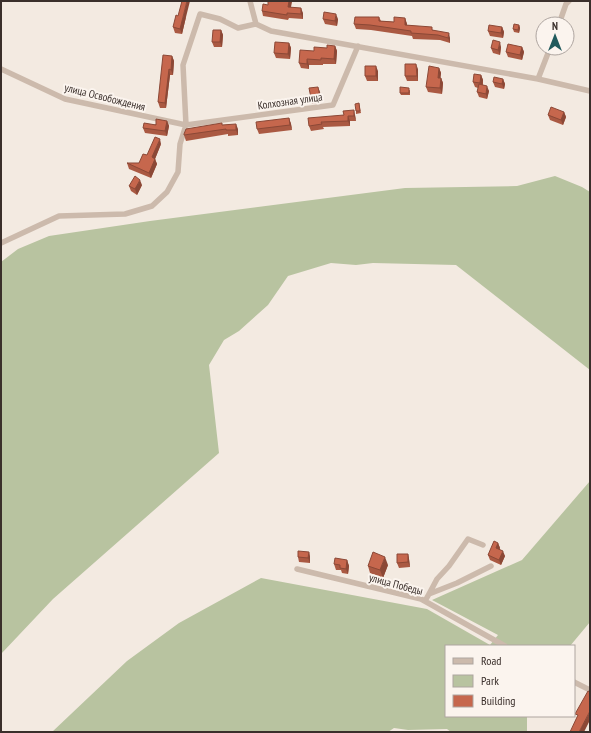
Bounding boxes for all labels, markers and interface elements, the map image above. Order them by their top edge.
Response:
north arrow [535,16,575,56]
text: N [552,19,558,33]
street label: улица Освобождения [63,80,147,114]
street label: Колхозная улица [257,90,323,112]
street label: улица Победы [367,570,425,598]
legend [445,645,575,717]
text: Road [481,653,501,668]
text: Park [481,673,499,688]
text: Building [481,693,516,708]

